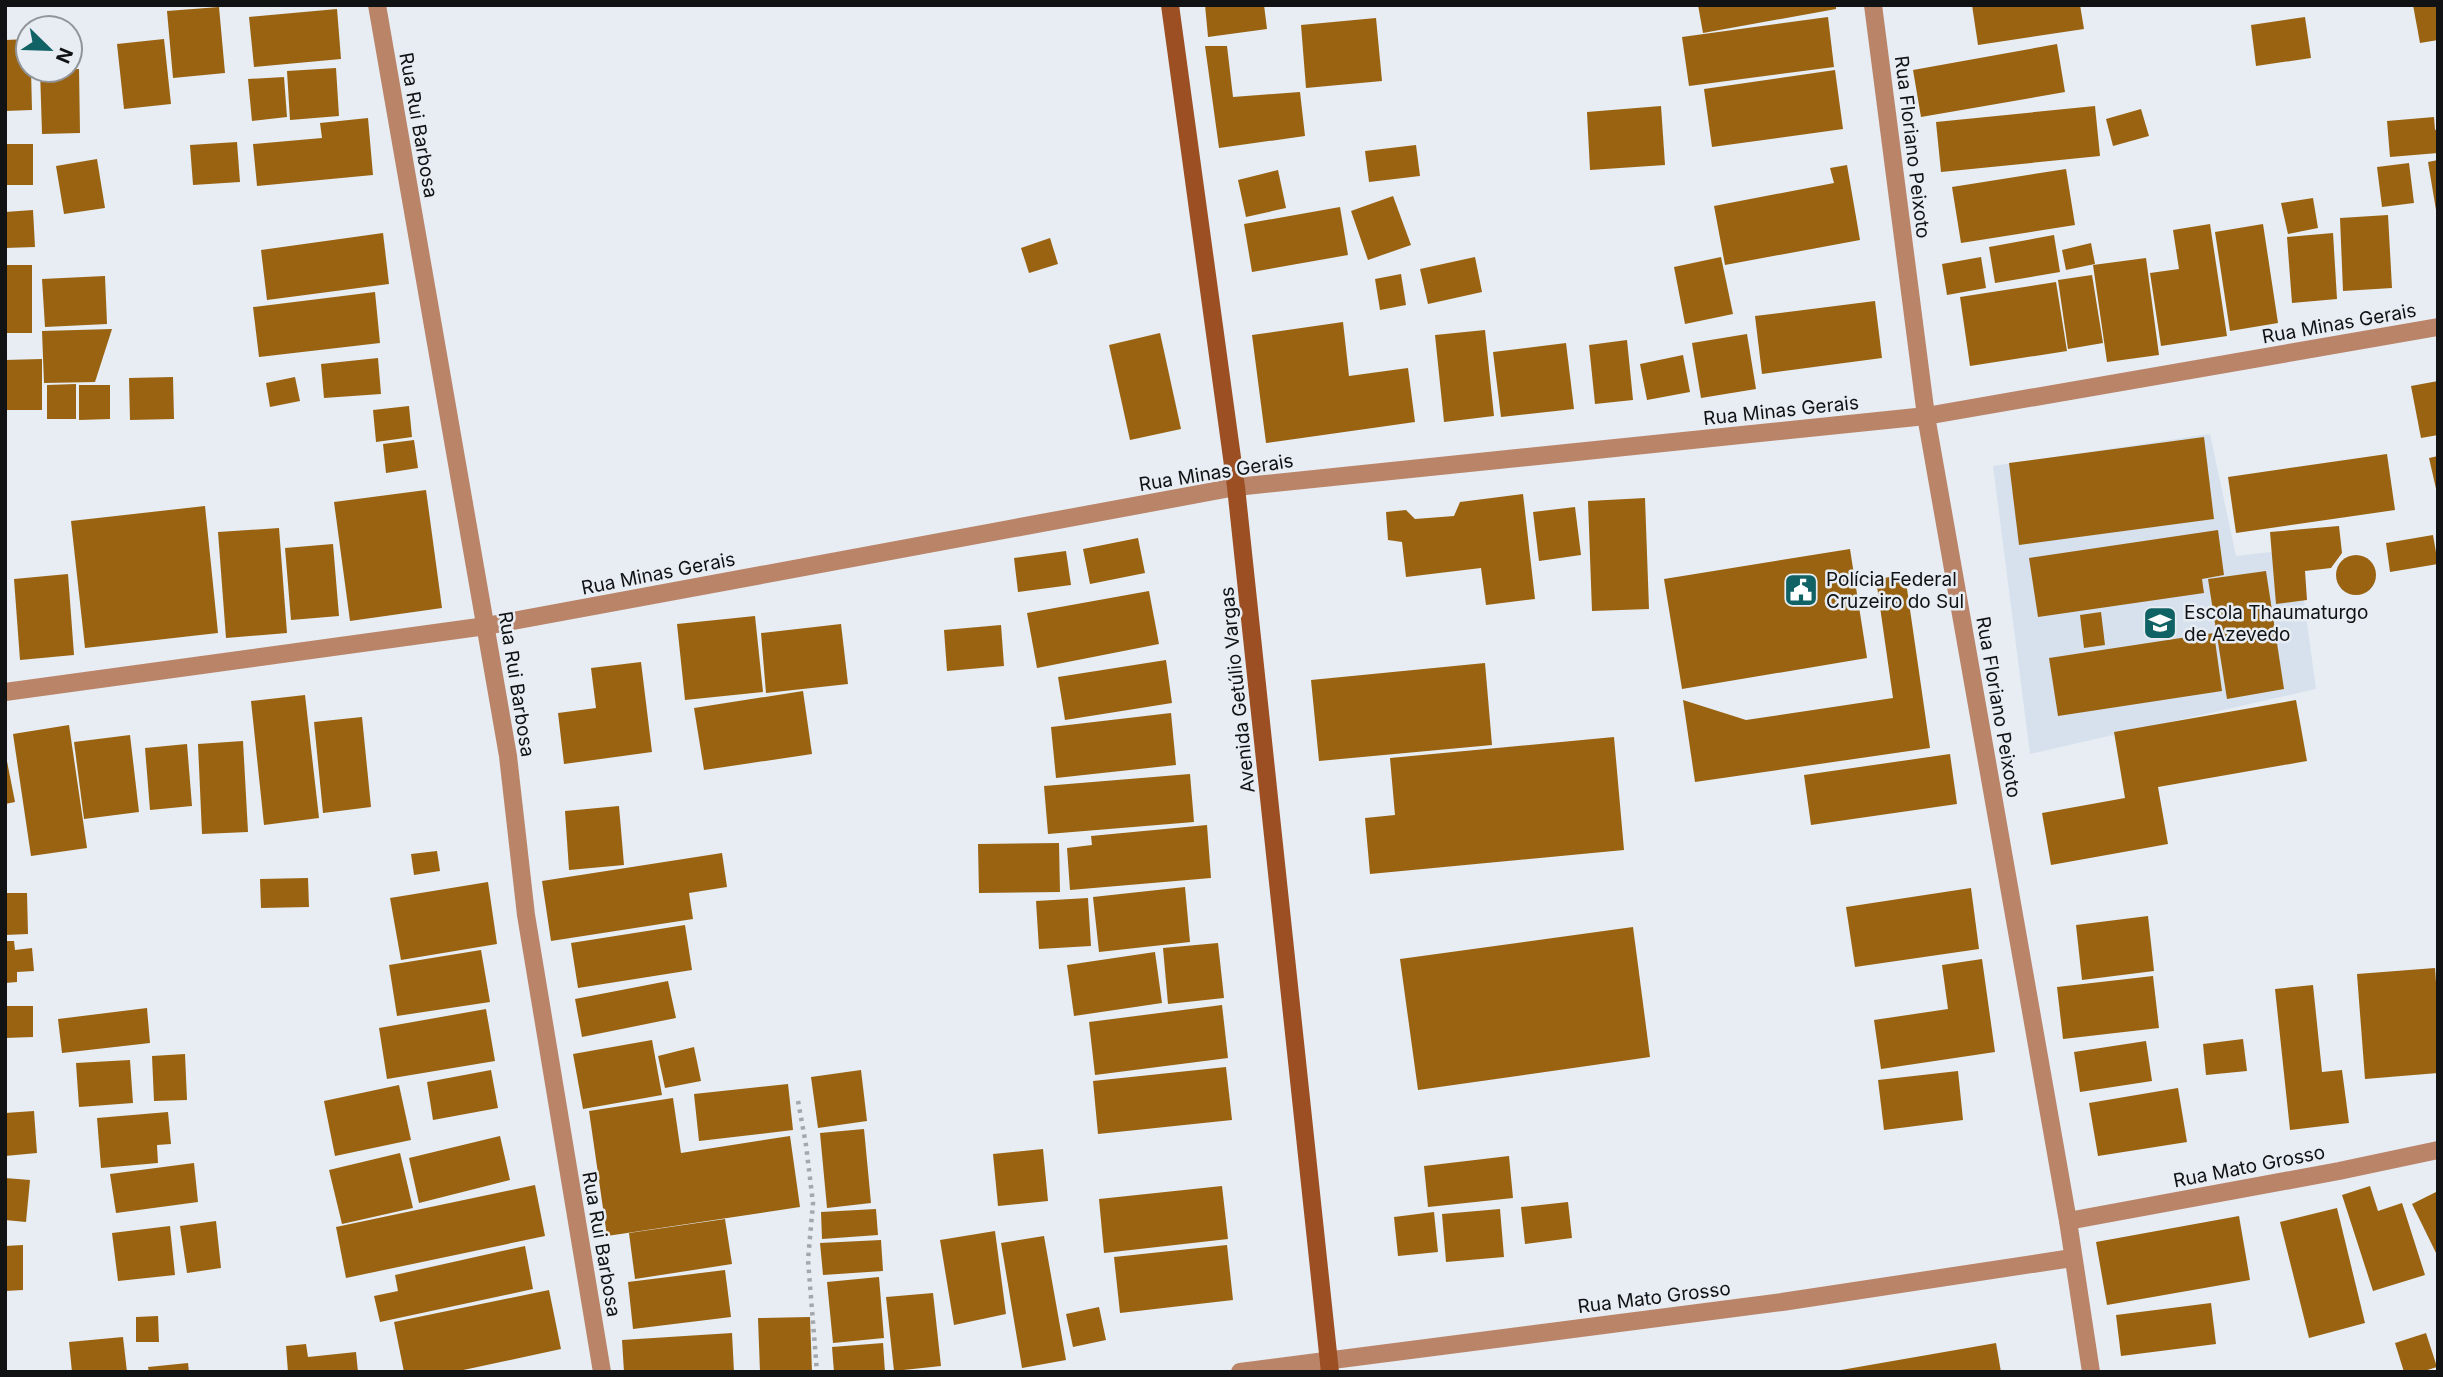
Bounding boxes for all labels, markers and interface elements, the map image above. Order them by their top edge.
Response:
north arrow [14,14,84,84]
text: N [51,44,78,67]
street label: Rua Rui Barbosa [394,51,443,200]
street label: Rua Floriano Peixoto [1890,54,1935,240]
street label: Rua Minas Gerais [2260,299,2418,348]
street label: Rua Minas Gerais [1702,391,1860,430]
street label: Rua Minas Gerais [1137,449,1295,496]
street label: Rua Minas Gerais [579,547,737,600]
place label: Polícia Federal Cruzeiro do Sul [1826,568,1964,613]
public building icon: Polícia Federal Cruzeiro do Sul [1782,571,1820,609]
street label: Avenida Getúlio Vargas [1215,586,1260,794]
place label: Escola Thaumaturgo de Azevedo [2184,601,2368,646]
school or university icon: Escola Thaumaturgo de Azevedo [2141,604,2179,642]
street label: Rua Rui Barbosa [494,610,539,759]
street label: Rua Floriano Peixoto [1971,615,2026,800]
street label: Rua Mato Grosso [2171,1141,2327,1192]
street label: Rua Rui Barbosa [577,1170,626,1319]
street label: Rua Mato Grosso [1576,1277,1732,1318]

